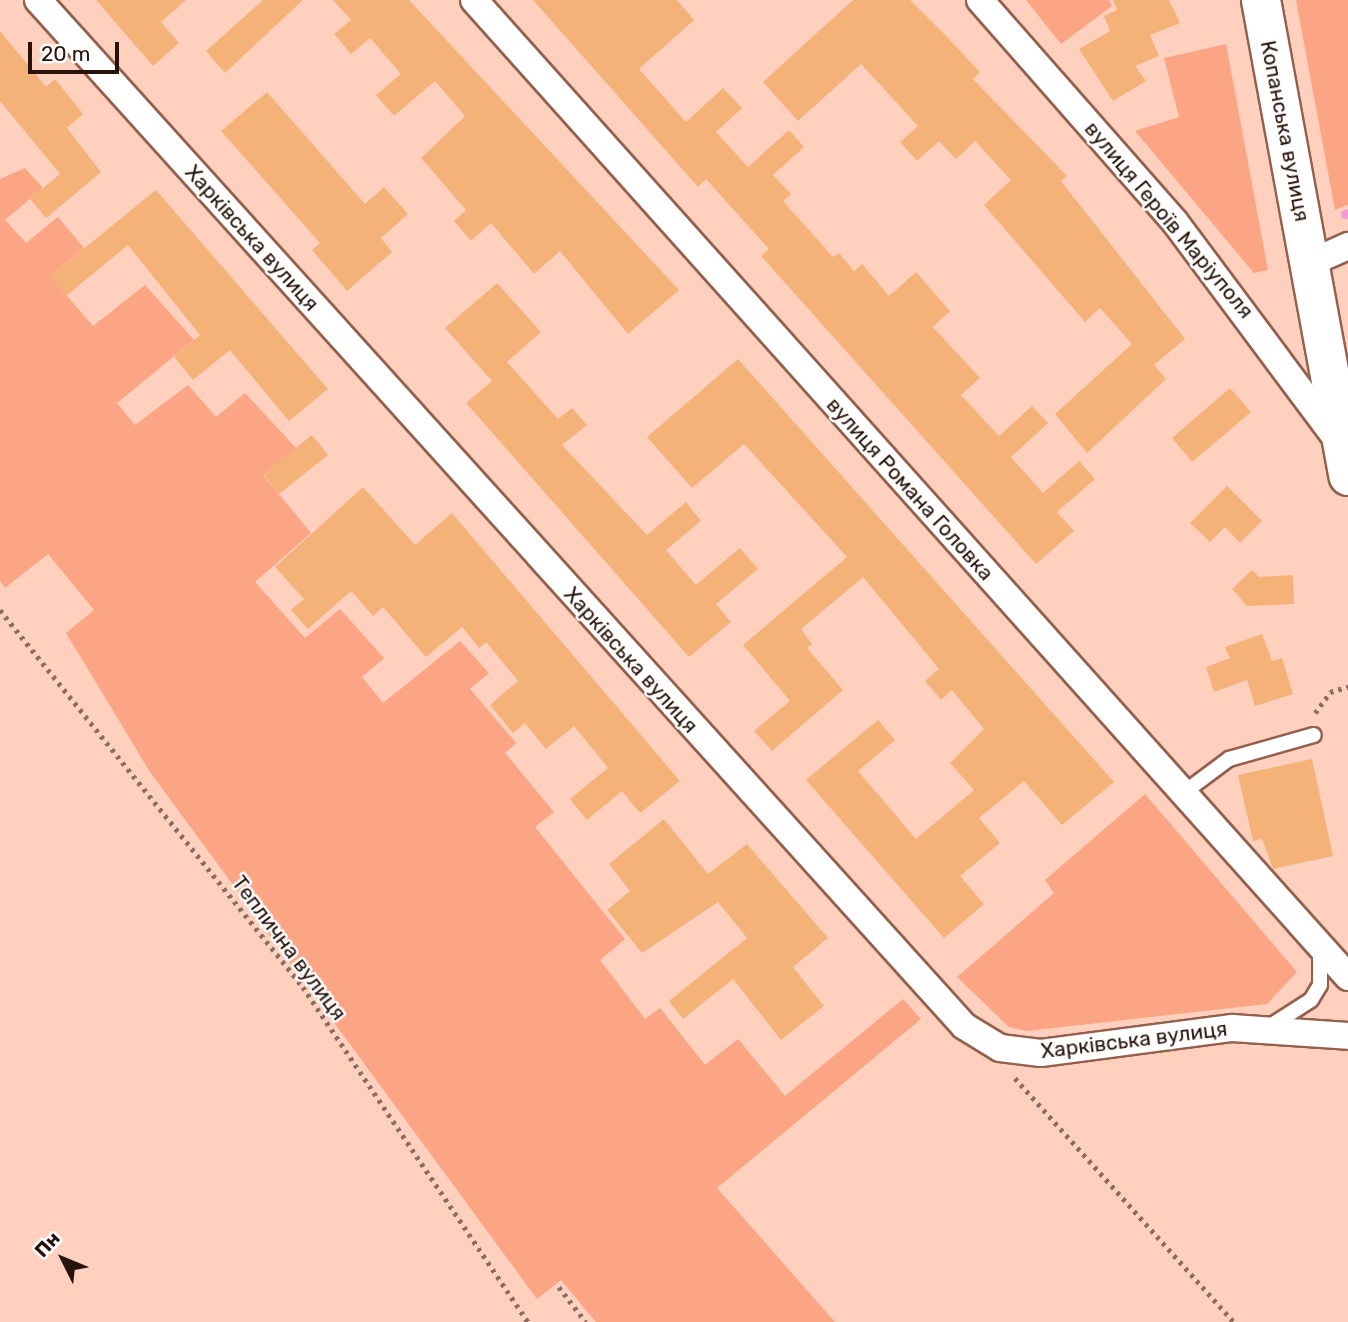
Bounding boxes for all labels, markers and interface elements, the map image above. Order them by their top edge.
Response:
scale bar [32,28,122,72]
street label: Копанська вулиця [1255,38,1315,224]
text: 20 m [41,41,90,66]
street label: вулиця Героїв Маріуполя [1079,116,1259,324]
street label: Харківська вулиця [180,160,324,316]
street label: вулиця Романа Головка [821,392,999,586]
street label: Харківська вулиця [559,582,703,738]
street label: Теплична вулиця [226,871,352,1025]
street label: Харківська вулиця [1039,1016,1229,1064]
north arrow [28,1224,98,1294]
text: Пн [30,1227,65,1262]

